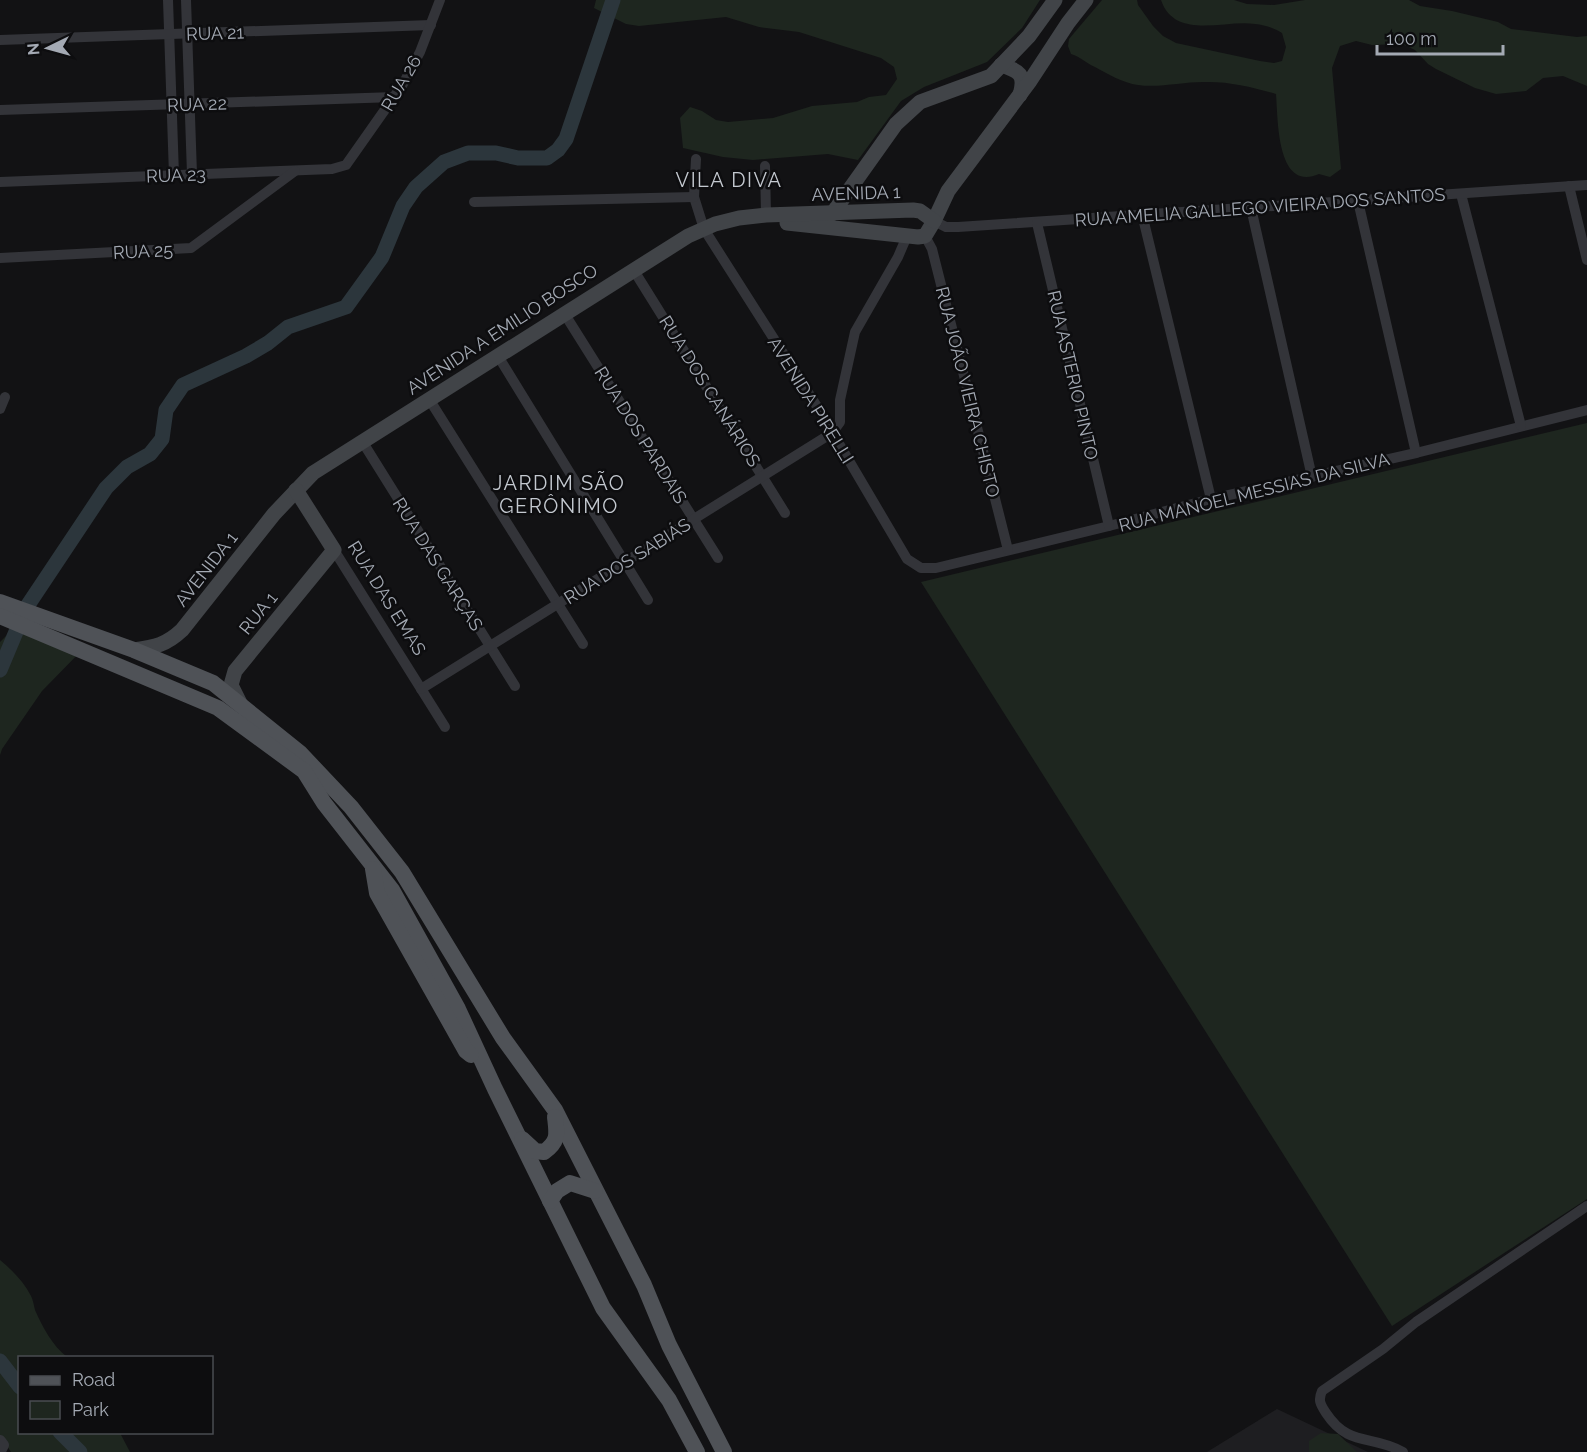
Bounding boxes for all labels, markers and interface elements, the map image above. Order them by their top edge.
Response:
north arrow [18,18,78,78]
scale bar [1377,18,1503,56]
street label: RUA 21 [186,21,245,45]
text: 100 m [1386,28,1437,49]
text: N [24,42,44,56]
street label: RUA 26 [377,51,425,115]
street label: RUA 22 [167,92,227,116]
street label: RUA 23 [146,163,206,187]
district label: VILA DIVA [676,168,782,192]
street label: AVENIDA 1 [811,181,901,205]
street label: RUA AMELIA GALLEGO VIEIRA DOS SANTOS [1074,184,1446,230]
street label: RUA 25 [112,239,174,263]
street label: AVENIDA A EMILIO BOSCO [403,259,601,399]
street label: RUA JOÃO VIEIRA CHISTO [932,284,1004,500]
street label: RUA ASTERIO PINTO [1043,288,1103,462]
street label: RUA DOS CANÁRIOS [655,311,766,470]
street label: AVENIDA PIRELLI [764,333,858,467]
street label: RUA DOS PARDAIS [590,363,692,507]
street label: RUA MANOEL MESSIAS DA SILVA [1116,448,1392,536]
district label: JARDIM SÃO GERÔNIMO [493,471,625,518]
street label: RUA DAS GARÇAS [389,494,487,634]
street label: RUA DOS SABIÁS [559,513,694,608]
street label: AVENIDA 1 [170,527,242,611]
street label: RUA DAS EMAS [343,537,431,659]
street label: RUA 1 [235,587,282,639]
legend [18,1356,213,1434]
text: Road [72,1369,115,1390]
text: Park [72,1399,109,1420]

